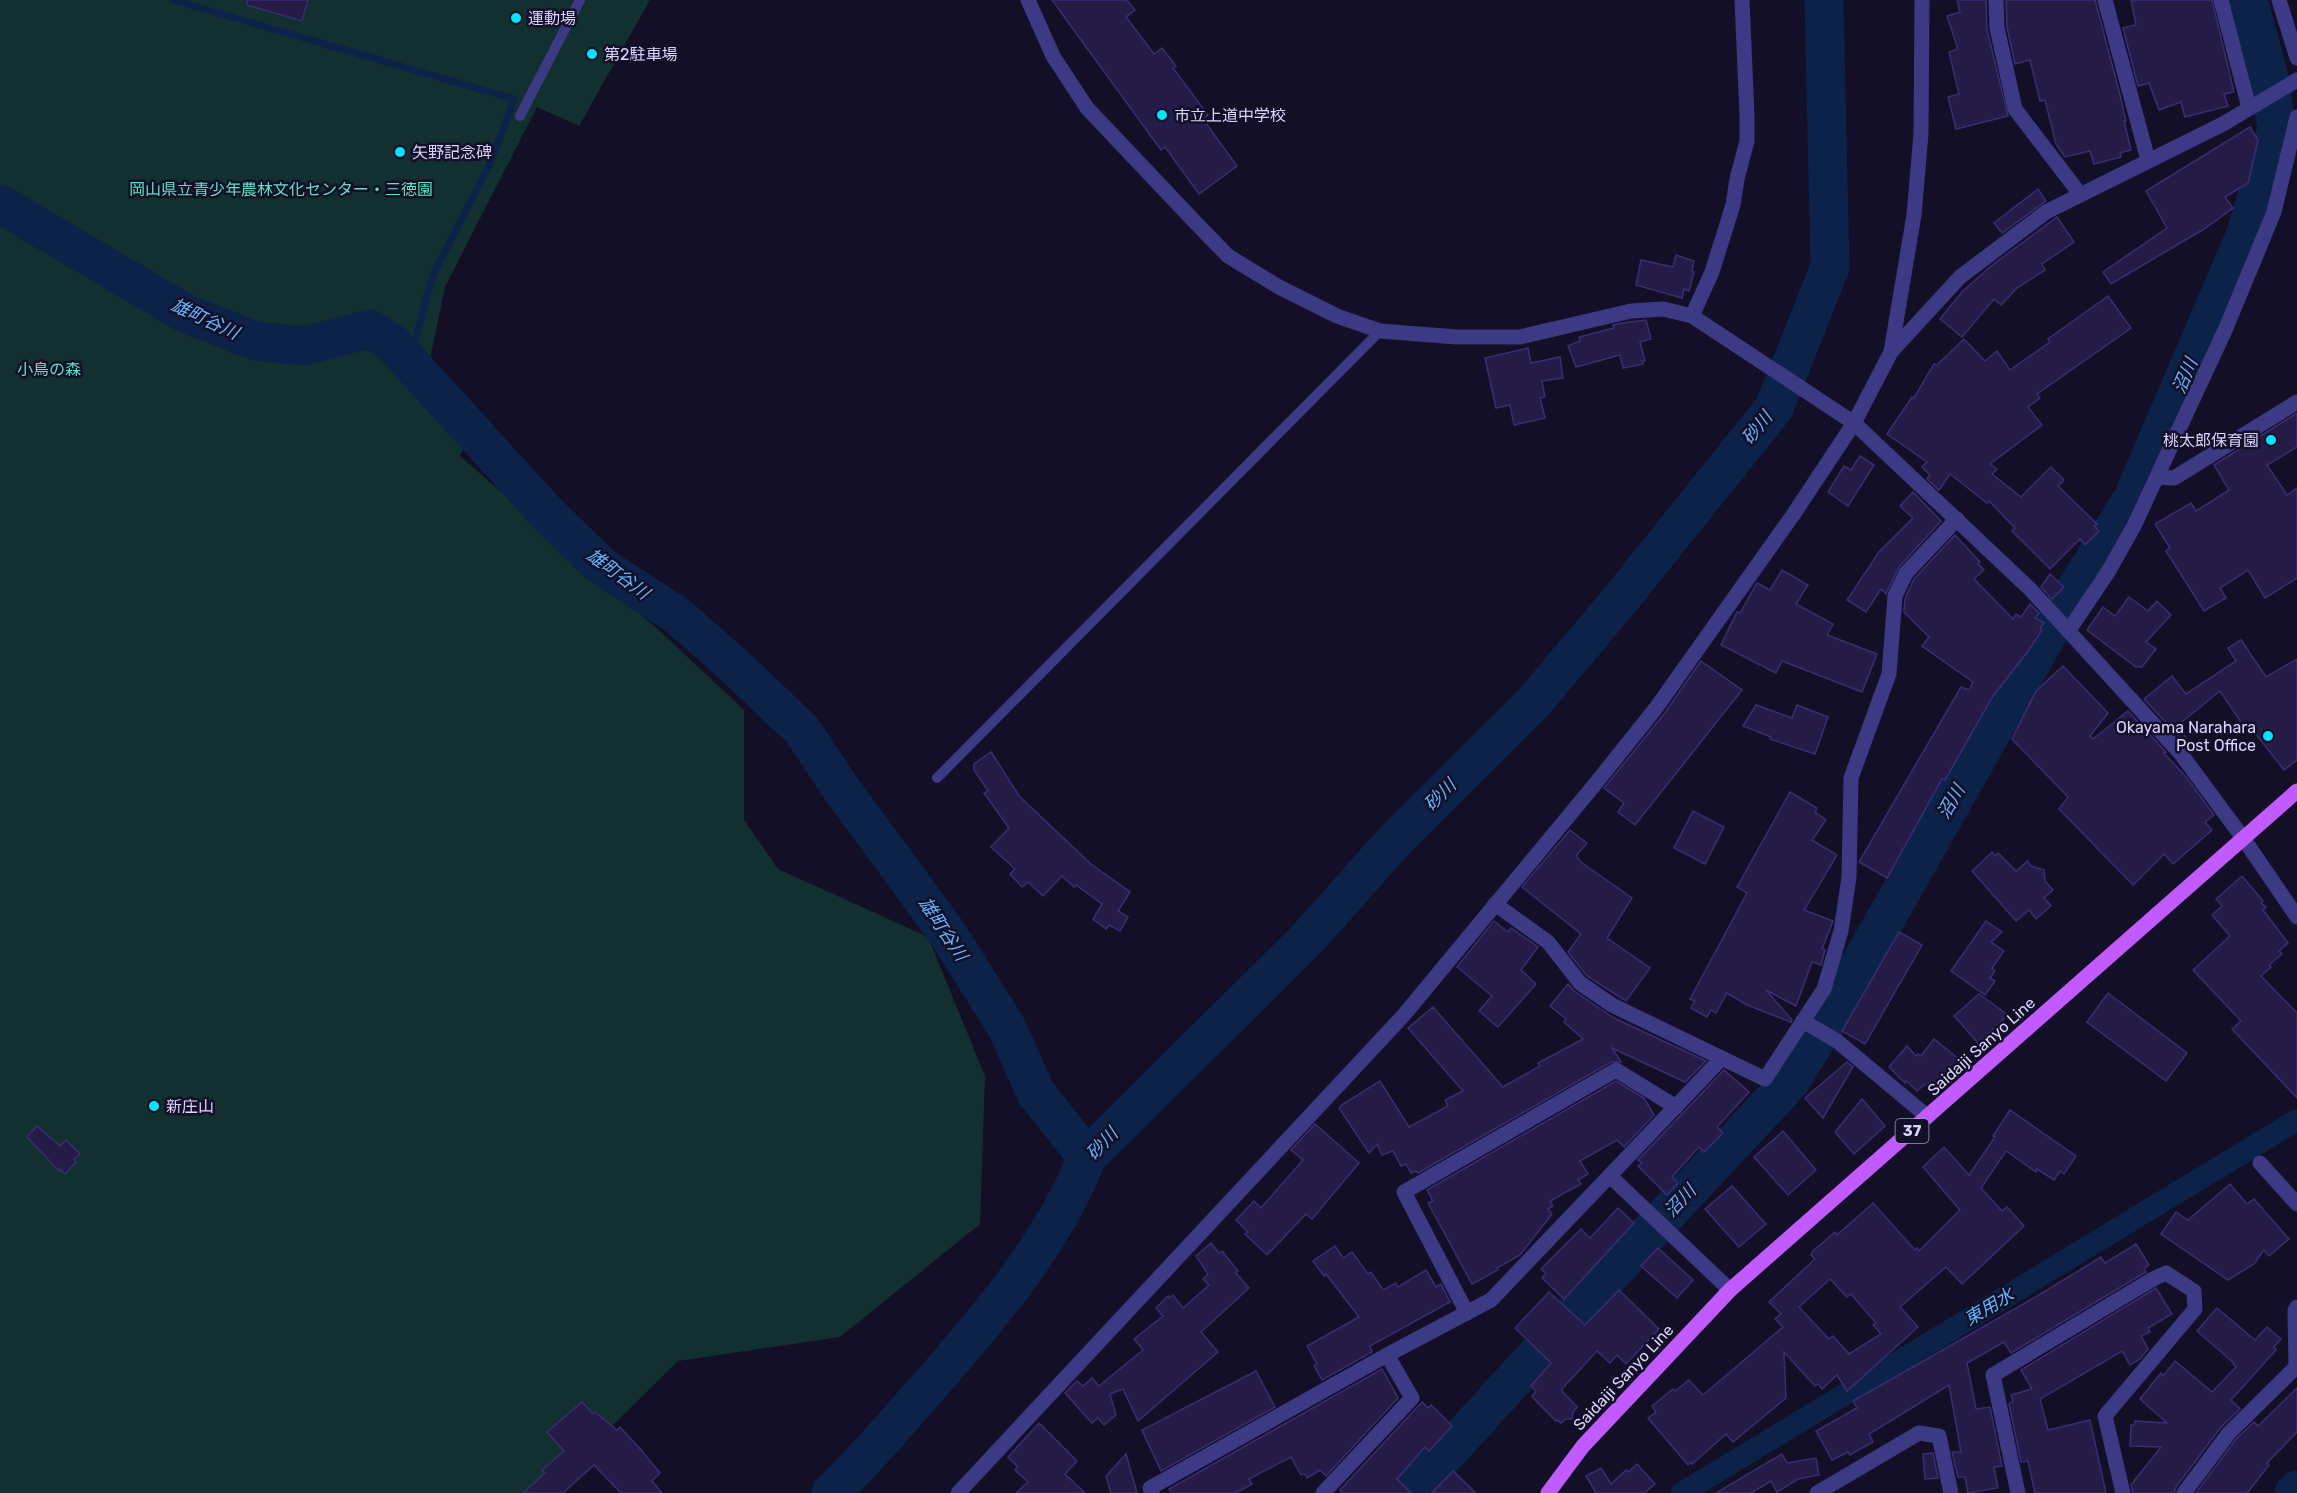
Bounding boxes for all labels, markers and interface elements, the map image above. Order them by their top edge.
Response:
place label: 運動場 [528,9,576,28]
marker: 運動場 [509,11,523,25]
place label: 第2駐車場 [604,45,677,64]
marker: 第2駐車場 [585,47,599,61]
place label: 市立上道中学校 [1174,106,1286,125]
marker: 市立上道中学校 [1155,108,1169,122]
place label: 矢野記念碑 [412,143,492,162]
marker: 矢野記念碑 [393,145,407,159]
park label: 岡山県立青少年農林文化センター・三徳園 [129,180,433,199]
water label: 雄町谷川 [168,294,244,345]
water label: 沼川 [2168,353,2203,397]
park label: 小鳥の森 [17,360,81,379]
water label: 砂川 [1737,406,1778,449]
place label: 桃太郎保育園 [2163,431,2259,450]
marker: 桃太郎保育園 [2264,433,2278,447]
water label: 雄町谷川 [582,544,655,605]
place label: Okayama Narahara Post Office [2116,718,2256,755]
marker: Okayama Narahara Post Office [2261,729,2275,743]
water label: 砂川 [1419,773,1462,816]
water label: 沼川 [1932,779,1971,823]
water label: 雄町谷川 [914,893,973,967]
street label: Saidaiji Sanyo Line [1924,993,2039,1100]
place label: 新庄山 [166,1097,214,1116]
marker: 新庄山 [147,1099,161,1113]
road number: 37 [1896,1119,1928,1143]
water label: 砂川 [1082,1122,1124,1165]
water label: 沼川 [1660,1179,1702,1222]
water label: 東用水 [1960,1283,2020,1330]
street label: Saidaiji Sanyo Line [1569,1320,1677,1434]

